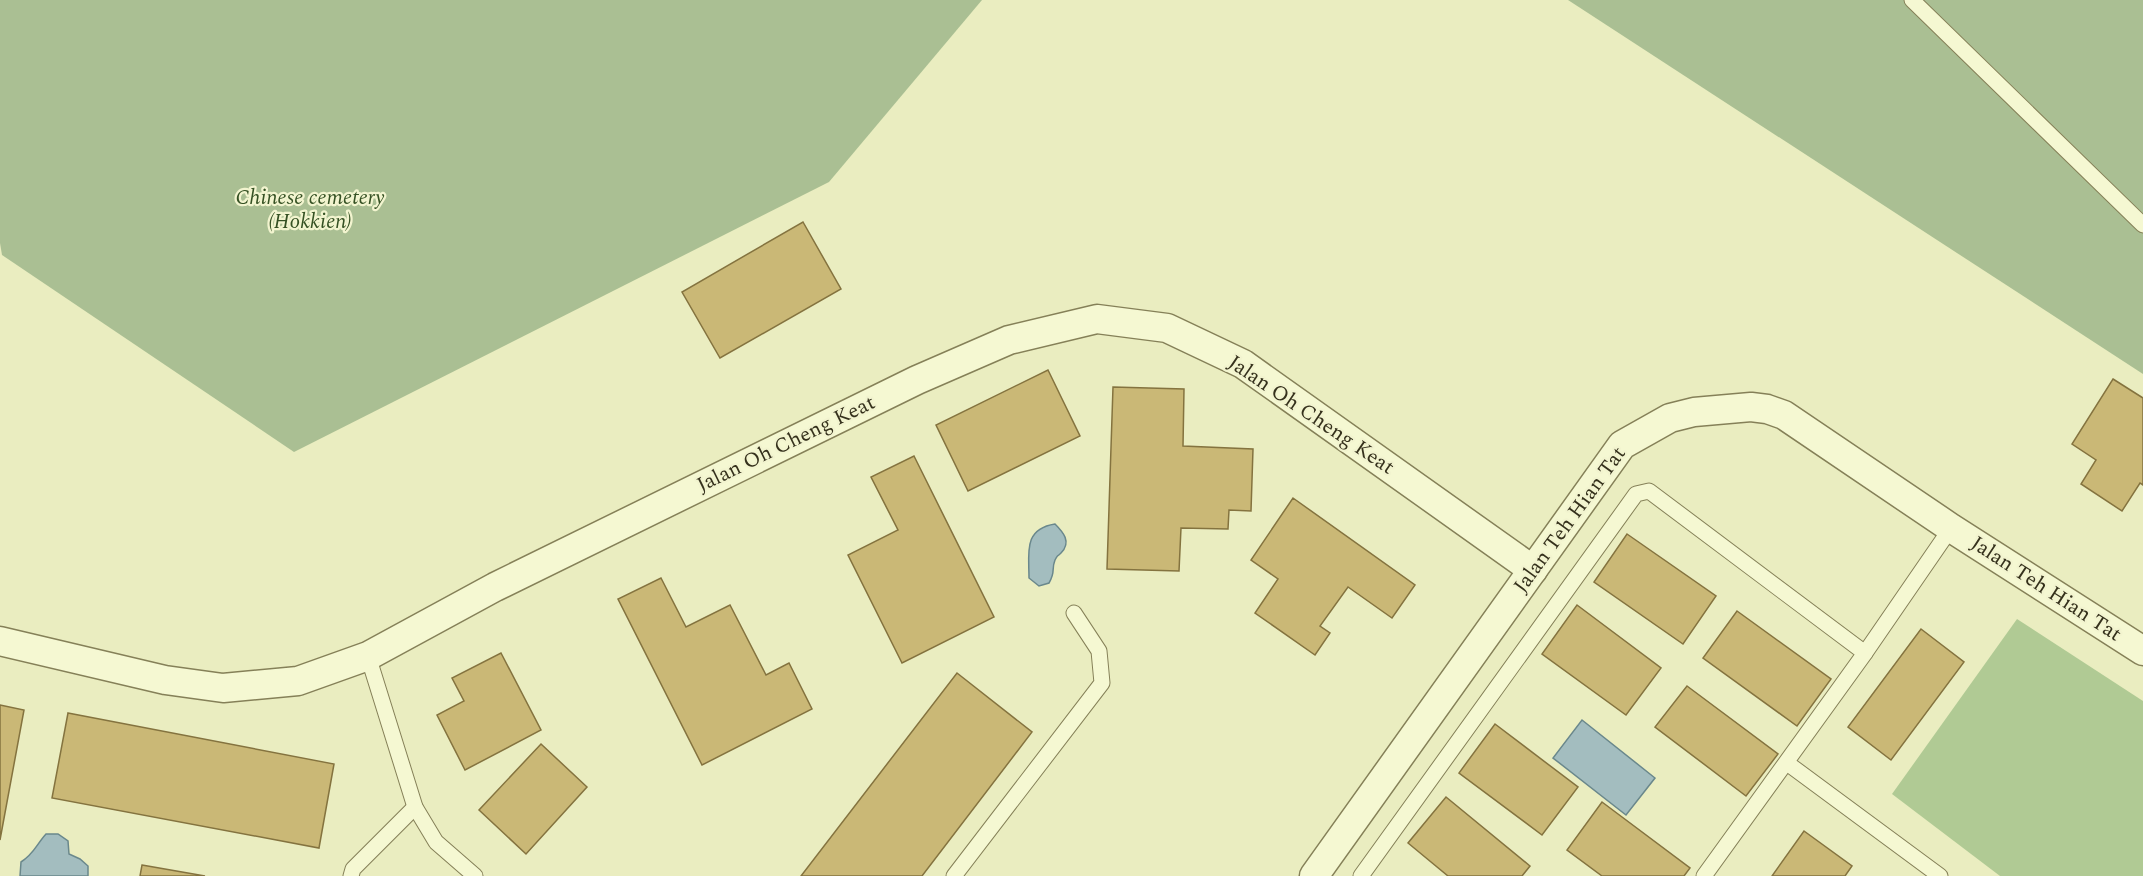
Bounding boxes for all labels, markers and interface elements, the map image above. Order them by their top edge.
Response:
park label: Chinese cemetery (Hokkien) [235,182,385,238]
street label: Jalan Oh Cheng Keat [1221,347,1401,483]
street label: Jalan Oh Cheng Keat [691,387,881,501]
street label: Jalan Teh Hian Tat [1506,440,1634,600]
street label: Jalan Teh Hian Tat [1964,528,2128,650]

